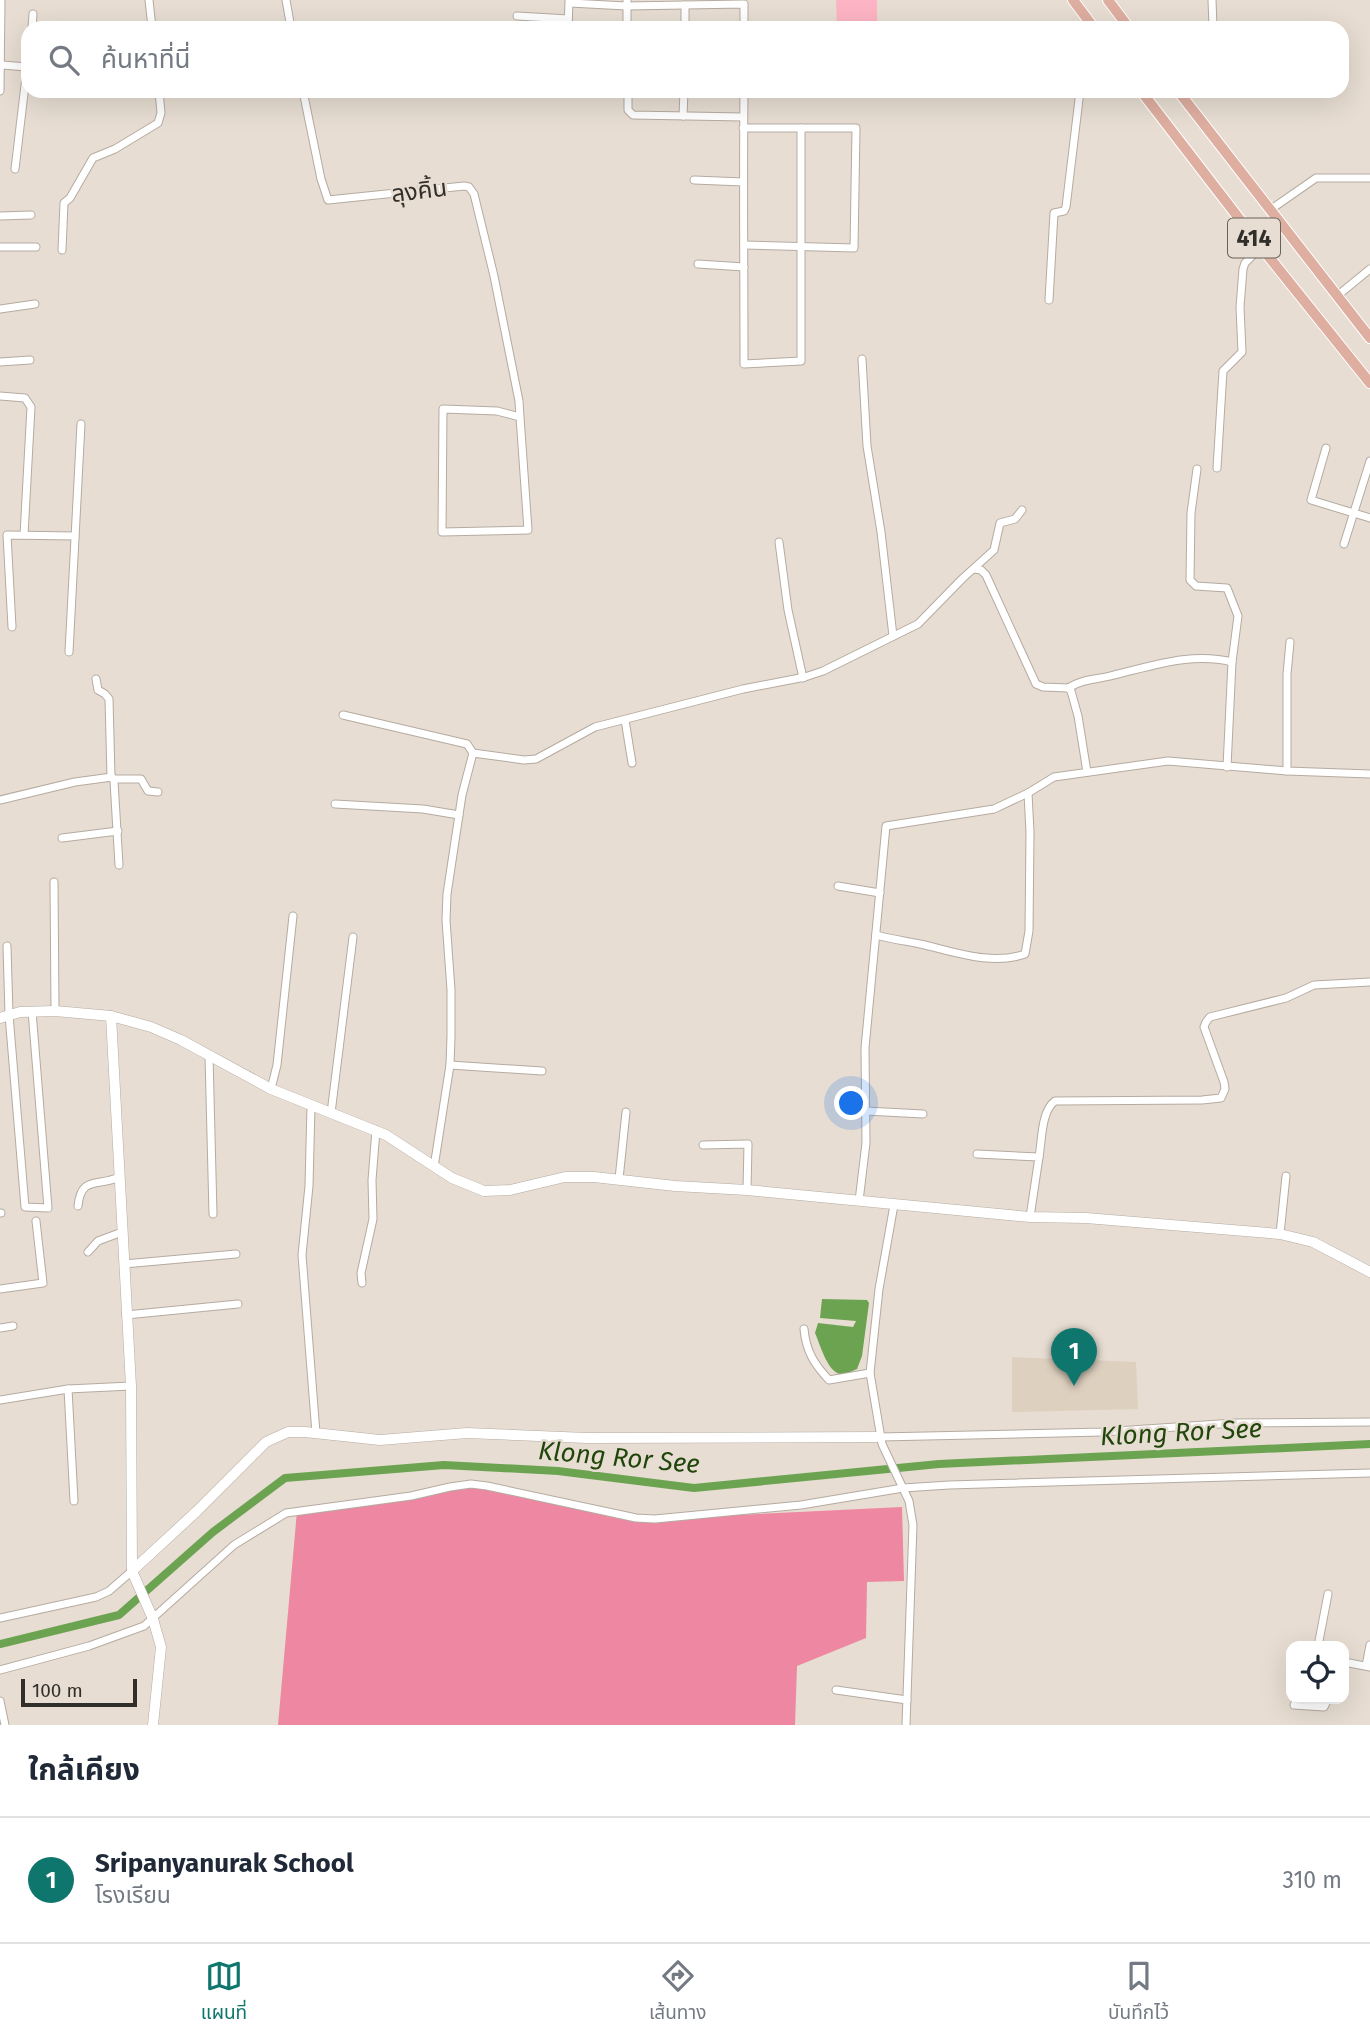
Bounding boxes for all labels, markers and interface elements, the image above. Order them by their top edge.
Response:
search box [21,21,1349,98]
icon: search [45,41,83,79]
text: ค้นหาที่นี่ [101,44,191,75]
street label: ลุงคิ้น [389,172,449,209]
road number: 414 [1228,218,1280,258]
your location [834,1086,868,1120]
pin: 1 [1051,1328,1097,1386]
water label: Klong Ror See [1099,1413,1263,1452]
water label: Klong Ror See [537,1435,701,1480]
map controls [1286,1641,1349,1704]
button: locate [1286,1641,1349,1704]
scale bar [21,1676,136,1708]
text: 100 m [32,1679,83,1702]
text: ใกล้เคียง [28,1752,140,1788]
text: Sripanyanurak School [95,1848,354,1879]
text: 1 [46,1866,56,1894]
text: 310 m [1282,1866,1342,1894]
text: โรงเรียน [95,1881,171,1909]
tab: แผนที่ [201,1957,247,2028]
tab: เส้นทาง [649,1957,706,2028]
tab: บันทึกไว้ [1108,1957,1169,2028]

